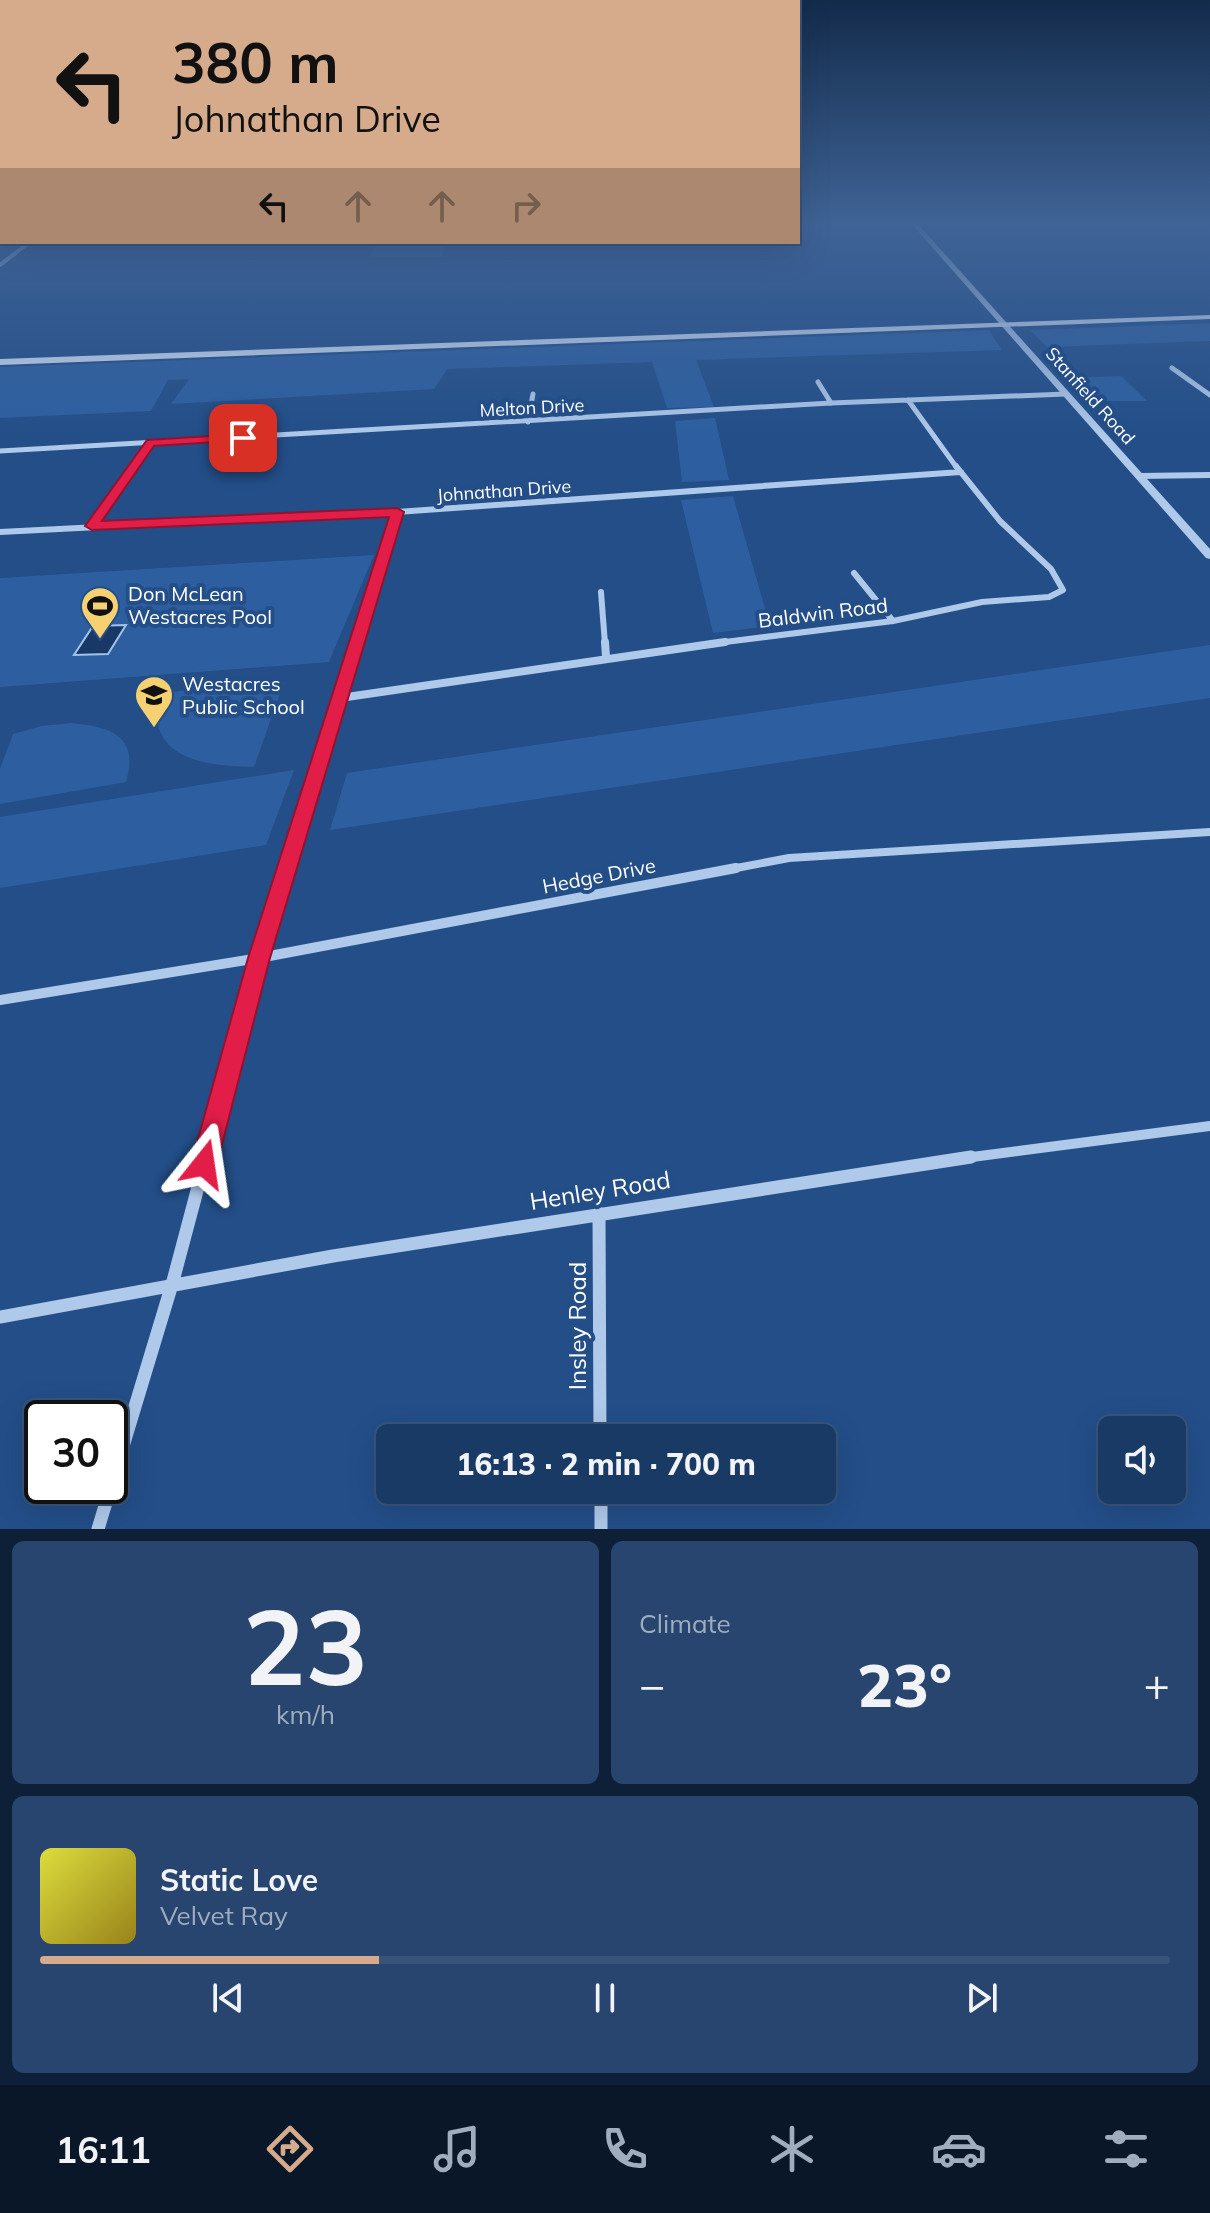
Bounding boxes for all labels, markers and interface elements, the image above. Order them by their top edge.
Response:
text: 380 m [172,27,339,97]
icon: left [40,32,144,136]
text: Johnathan Drive [172,96,441,141]
icon: left [252,184,296,228]
icon: ahead [336,184,380,228]
icon: ahead [420,184,464,228]
icon: right [504,184,548,228]
street label: Stanfield Road [1041,342,1140,449]
street label: Melton Drive [479,393,585,422]
pin [209,404,277,472]
icon: arrive [221,416,265,460]
street label: Johnathan Drive [436,474,572,507]
place label: Don McLean Westacres Pool [128,581,272,629]
sports icon: Don McLean Westacres Pool [79,585,121,640]
street label: Baldwin Road [757,592,889,633]
place label: Westacres Public School [182,671,305,719]
school or university icon: Westacres Public School [133,674,175,729]
street label: Hedge Drive [540,852,658,899]
position arrow [162,1122,246,1206]
street label: Henley Road [527,1164,672,1216]
street label: Insley Road [562,1262,592,1390]
speed limit sign: 30 [24,1400,128,1504]
map controls [1098,1416,1186,1504]
button: sound [1098,1416,1186,1504]
text: 16:13 · 2 min · 700 m [456,1445,756,1483]
text: 23 [243,1580,368,1711]
text: Climate [639,1607,731,1640]
text: 23° [857,1647,952,1722]
text: − [639,1657,665,1712]
text: + [1144,1657,1170,1712]
text: km/h [276,1698,335,1731]
text: Static Love [160,1861,318,1899]
text: Velvet Ray [160,1899,288,1932]
icon: previous [206,1976,250,2020]
icon: pause [583,1976,627,2020]
icon: next [960,1976,1004,2020]
icon: directions [262,2121,318,2177]
icon: music [429,2121,485,2177]
icon: phone [597,2121,653,2177]
icon: climate [764,2121,820,2177]
icon: car [931,2121,987,2177]
icon: filters [1098,2121,1154,2177]
text: 16:11 [56,2127,151,2172]

